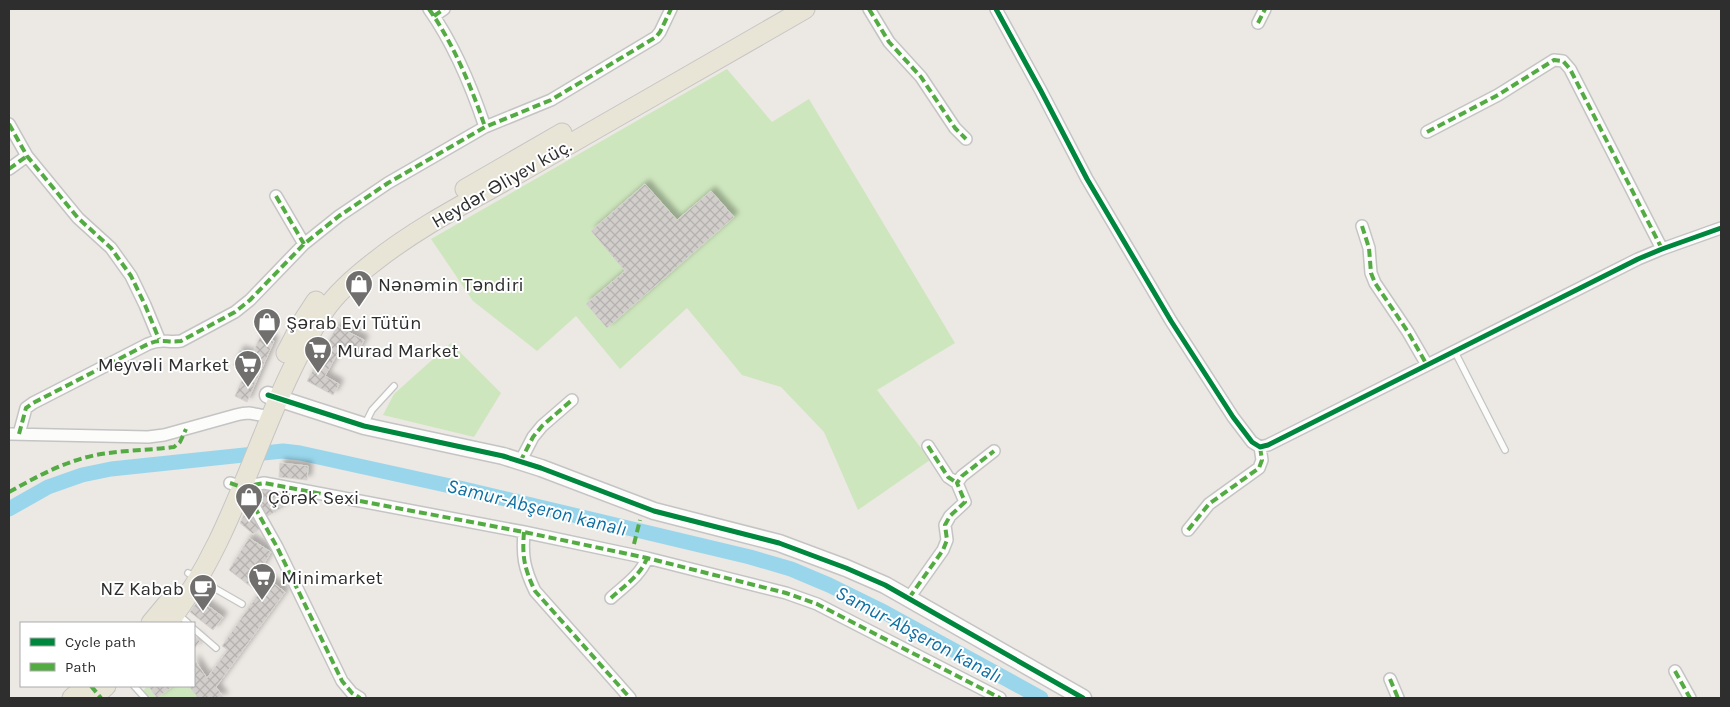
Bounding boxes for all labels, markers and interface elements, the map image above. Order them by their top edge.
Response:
street label: Heydər Əliyev küç. [428,135,575,233]
shop icon: Nənəmin Təndiri [344,269,374,308]
place label: Nənəmin Təndiri [378,274,524,296]
shop icon: Şərab Evi Tütün [252,307,282,346]
place label: Şərab Evi Tütün [286,312,421,334]
supermarket icon: Murad Market [303,335,333,374]
place label: Murad Market [337,340,459,362]
supermarket icon: Meyvəli Market [233,349,263,388]
place label: Meyvəli Market [98,354,229,376]
water label: Samur-Abşeron kanalı [444,474,629,541]
shop icon: Çörək Sexi [234,482,264,521]
place label: Çörək Sexi [268,487,359,509]
supermarket icon: Minimarket [247,562,277,601]
place label: Minimarket [281,567,383,589]
cafe icon: NZ Kabab [188,573,218,612]
place label: NZ Kabab [100,578,184,600]
water label: Samur-Abşeron kanalı [832,581,1006,688]
legend [20,622,195,687]
text: Cycle path [65,633,136,651]
text: Path [65,658,96,676]

